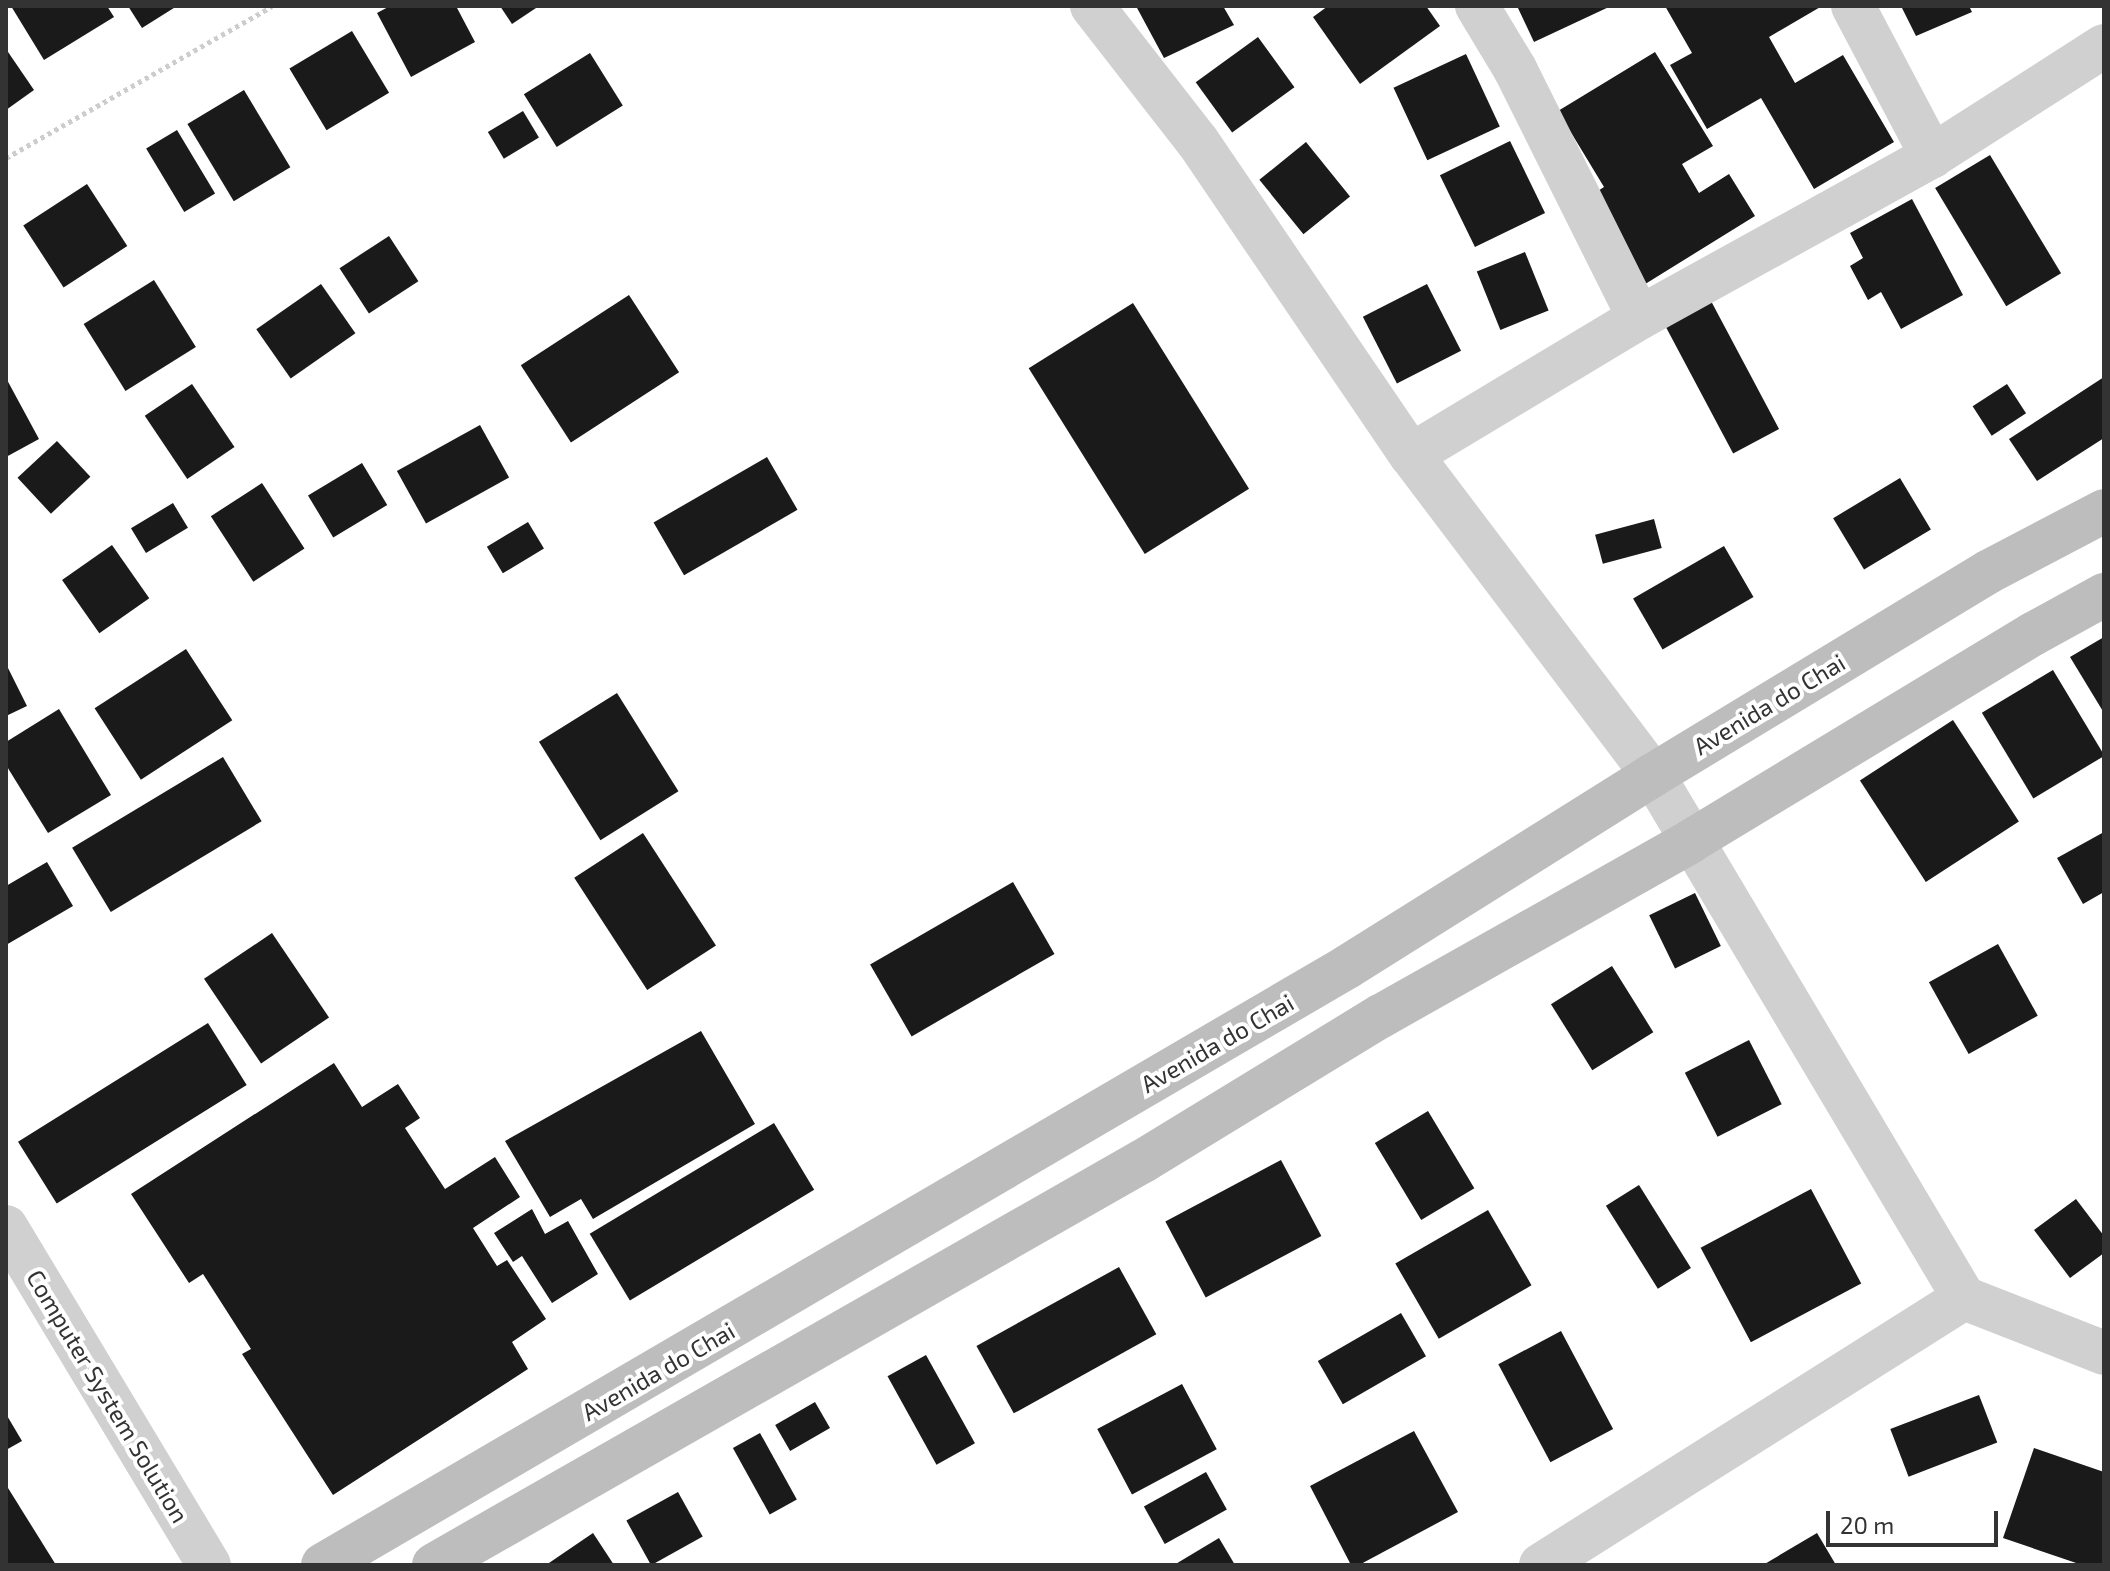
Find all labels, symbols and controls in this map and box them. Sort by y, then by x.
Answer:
street label: Avenida do Chai [1688,647,1850,761]
street label: Avenida do Chai [1136,988,1298,1098]
street label: Computer System Solution [21,1264,195,1528]
street label: Avenida do Chai [577,1316,739,1426]
scale bar [1830,1495,2002,1545]
text: 20 m [1840,1510,1894,1539]

